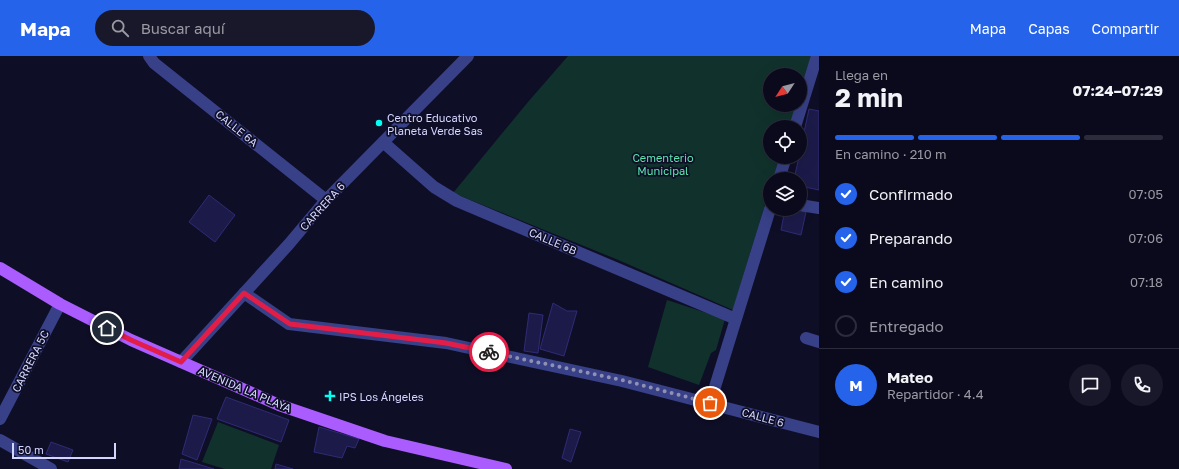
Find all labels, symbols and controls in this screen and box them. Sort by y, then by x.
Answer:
search box [95,10,375,46]
text: Mapa [20,17,71,40]
icon: search [109,17,131,39]
text: Buscar aquí [141,19,225,37]
text: Mapa [970,20,1006,37]
text: Capas [1028,20,1070,37]
text: Compartir [1092,20,1159,37]
text: Llega en [835,67,888,83]
north arrow [763,68,807,112]
map controls [763,68,807,216]
text: 07:24–07:29 [1072,81,1163,99]
text: 2 min [835,82,903,113]
street label: CALLE 6A [213,107,261,149]
place label: Centro Educativo Planeta Verde Sas [387,111,483,137]
marker: Centro Educativo Planeta Verde Sas [374,118,384,128]
button: locate [763,120,807,164]
text: En camino · 210 m [835,146,946,162]
park label: Cementerio Municipal [632,151,694,177]
button: layers [763,172,807,216]
street label: CARRERA 6 [297,179,347,233]
icon: check [835,183,857,205]
text: Confirmado [869,185,953,203]
text: 07:05 [1129,186,1163,202]
street label: CALLE 6B [527,225,579,257]
icon: check [835,227,857,249]
text: Preparando [869,229,953,247]
text: 07:06 [1128,230,1163,246]
icon: check [835,271,857,293]
text: En camino [869,273,943,291]
text: 07:18 [1130,274,1163,290]
pin [90,311,124,345]
icon: home [96,317,118,339]
text: Entregado [869,317,944,335]
street label: CARRERA 5C [9,328,51,394]
courier [469,332,509,372]
icon: bike [478,341,500,363]
street label: AVENIDA LA PLAYA [196,363,294,415]
button: chat [1069,364,1111,406]
button: phone [1121,364,1163,406]
text: Mateo [887,368,933,386]
text: M [849,376,863,394]
pin [693,386,727,420]
text: Repartidor · 4.4 [887,386,984,402]
marker: IPS Los Ángeles [324,390,336,402]
place label: IPS Los Ángeles [339,390,424,403]
icon: bag [699,392,721,414]
street label: CALLE 6 [740,405,786,429]
scale bar [12,441,116,460]
text: 50 m [18,443,44,456]

